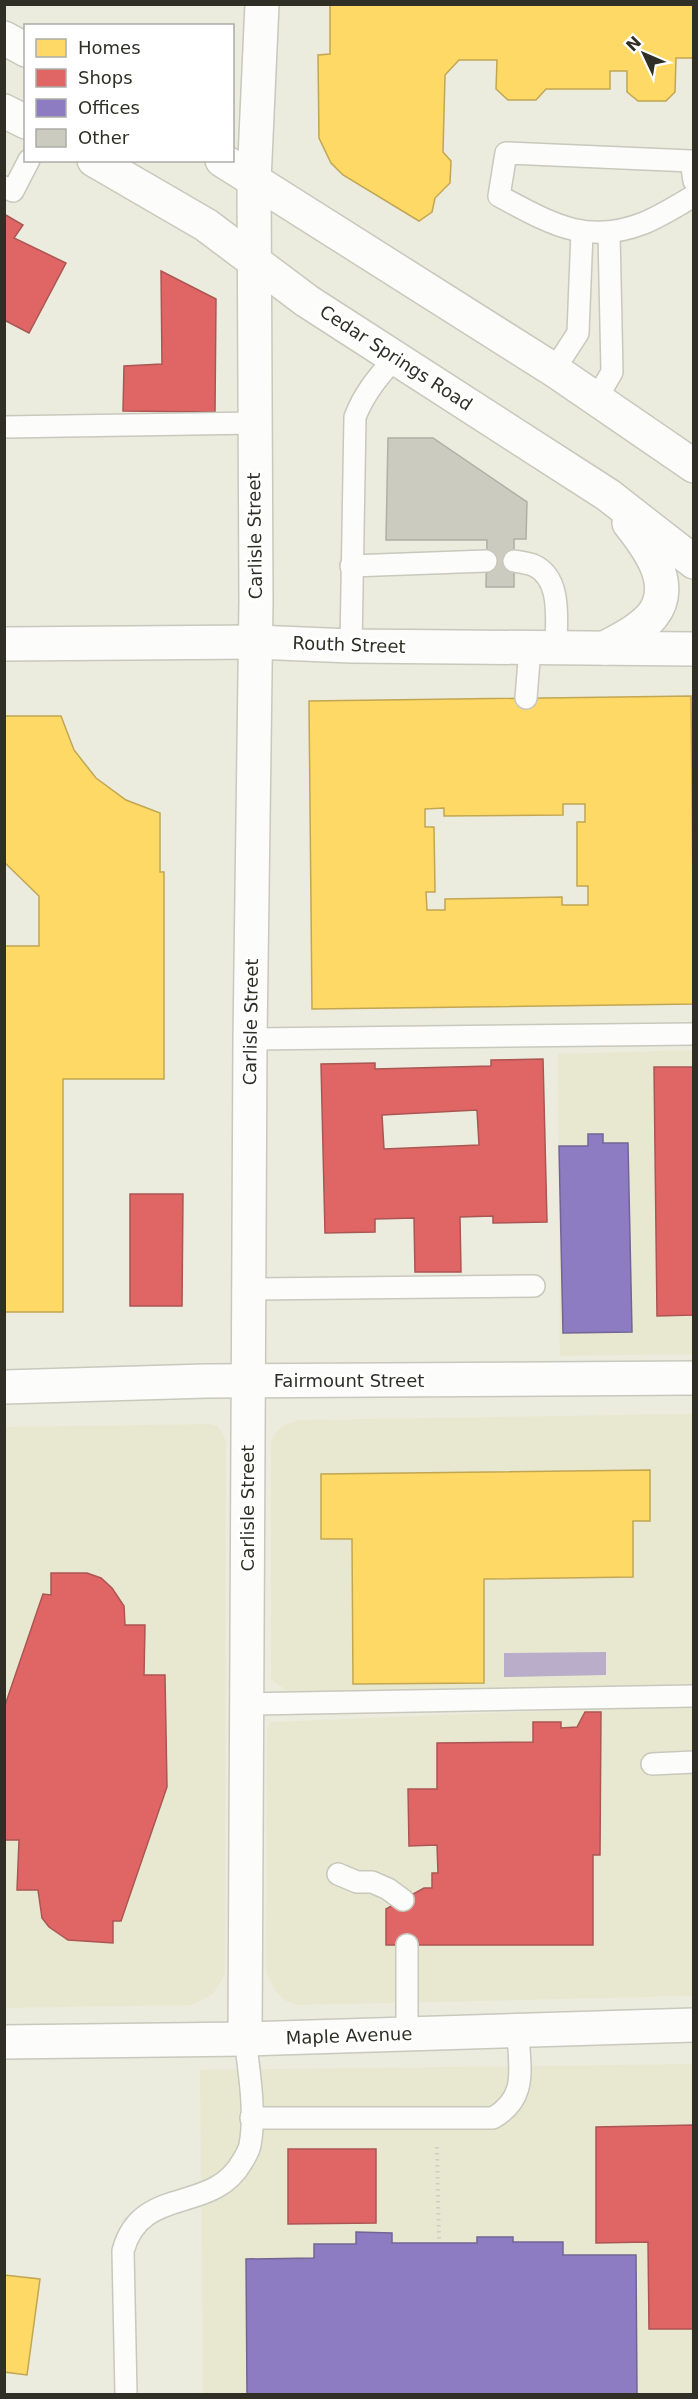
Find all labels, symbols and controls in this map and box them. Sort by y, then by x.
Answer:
legend [24,24,234,162]
north arrow [614,24,674,84]
text: N [622,33,645,55]
text: Homes [78,37,141,58]
text: Shops [78,67,133,88]
text: Offices [78,97,140,118]
text: Other [78,127,130,148]
street label: Cedar Springs Road [316,300,476,415]
street label: Carlisle Street [243,472,266,600]
street label: Routh Street [292,632,406,657]
street label: Carlisle Street [239,958,262,1086]
street label: Fairmount Street [274,1370,424,1391]
street label: Carlisle Street [237,1445,258,1571]
street label: Maple Avenue [285,2023,413,2048]

